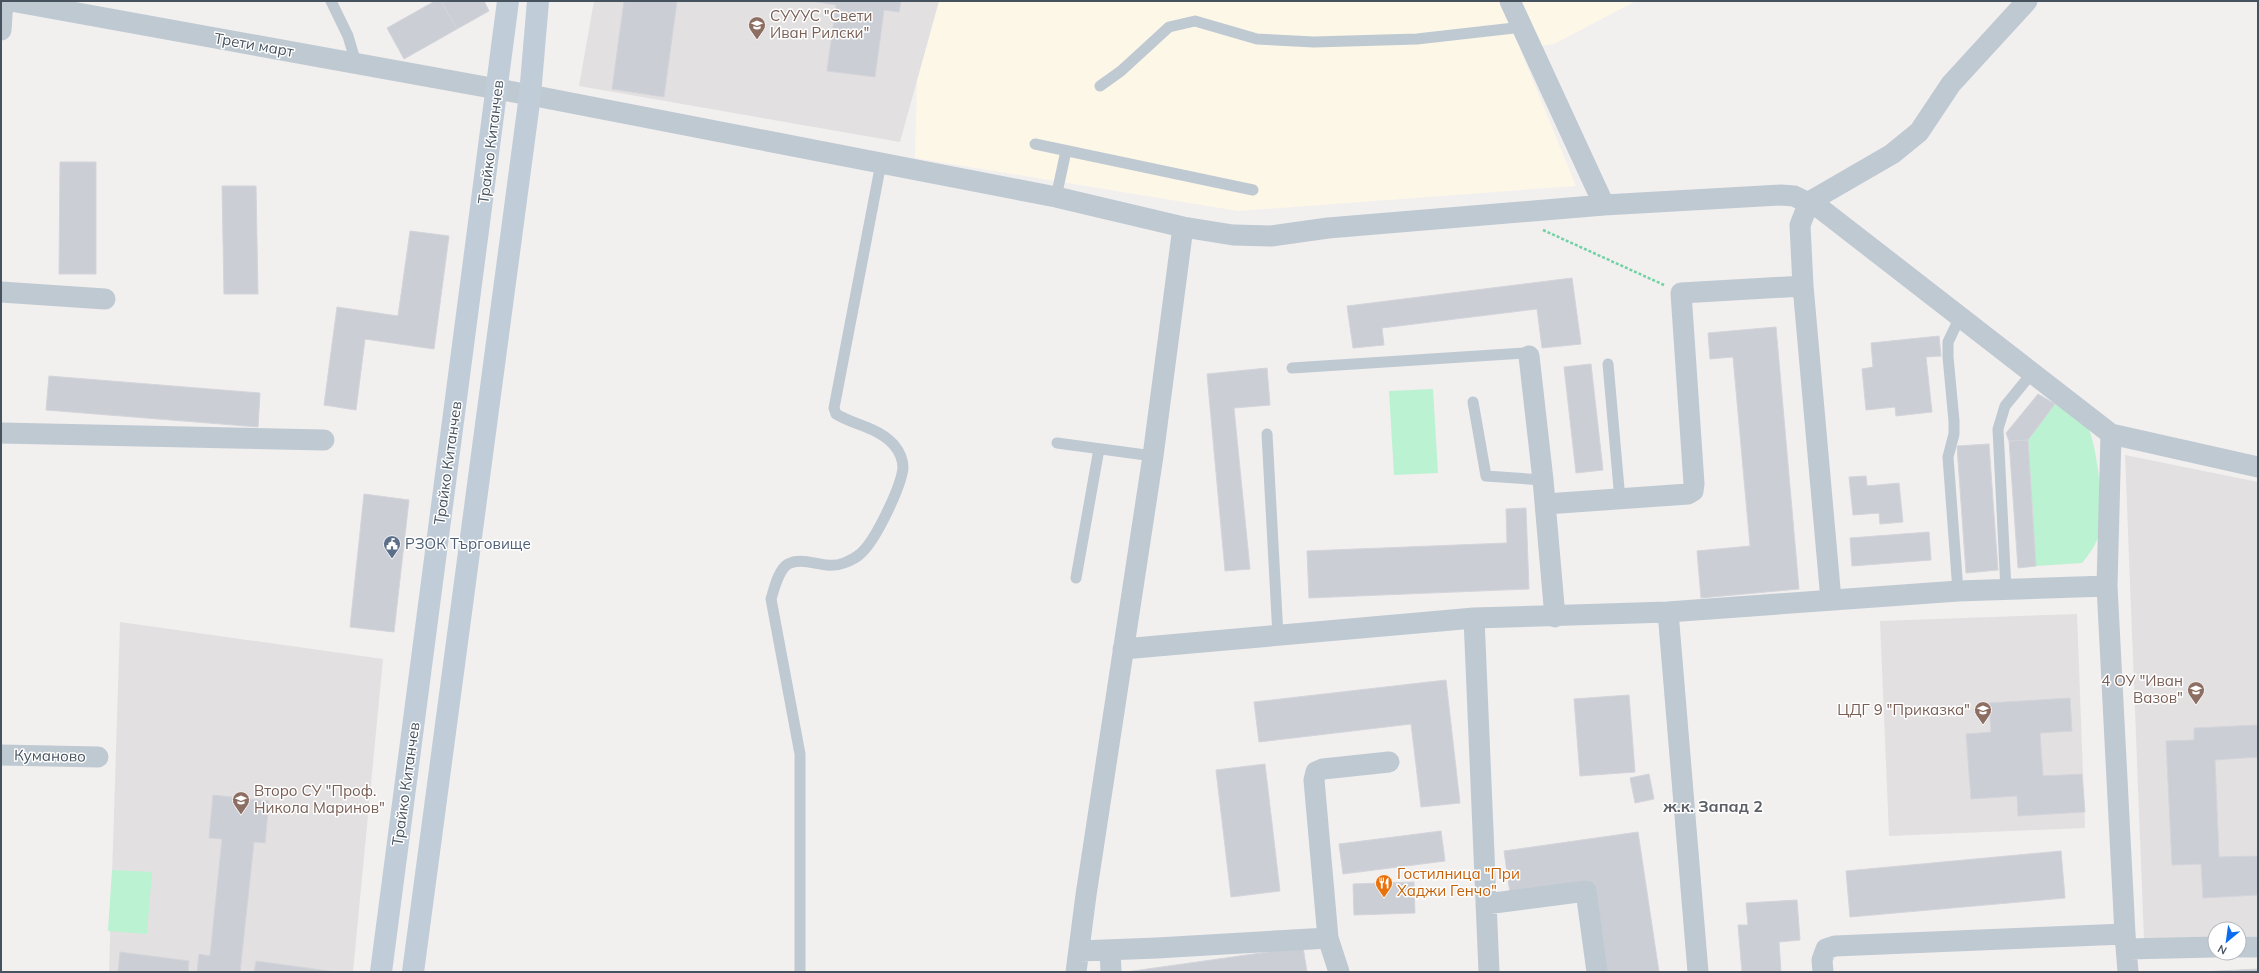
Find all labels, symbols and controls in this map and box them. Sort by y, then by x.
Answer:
place label: СУУУС "Свети Иван Рилски" [770,6,872,42]
school or university icon: СУУУС "Свети Иван Рилски" [747,15,767,40]
street label: Трети март [213,28,295,61]
street label: Трайко Китанчев [473,79,508,205]
street label: Трайко Китанчев [429,400,466,526]
public building icon: РЗОК Търговище [382,534,402,559]
place label: РЗОК Търговище [405,534,531,553]
place label: 4 ОУ "Иван Вазов" [2101,671,2183,707]
school or university icon: 4 ОУ "Иван Вазов" [2186,680,2206,705]
place label: ЦДГ 9 "Приказка" [1837,700,1970,719]
school or university icon: ЦДГ 9 "Приказка" [1973,700,1993,725]
street label: Трайко Китанчев [387,721,424,847]
street label: Куманово [14,745,86,766]
place label: Второ СУ "Проф. Никола Маринов" [254,781,385,817]
school or university icon: Второ СУ "Проф. Никола Маринов" [231,790,251,815]
district label: ж.к. Запад 2 [1662,796,1763,816]
place label: Гостилница "При Хаджи Генчо" [1397,864,1520,900]
restaurant icon: Гостилница "При Хаджи Генчо" [1374,873,1394,898]
north arrow [2207,921,2247,961]
text: N [2215,942,2229,958]

